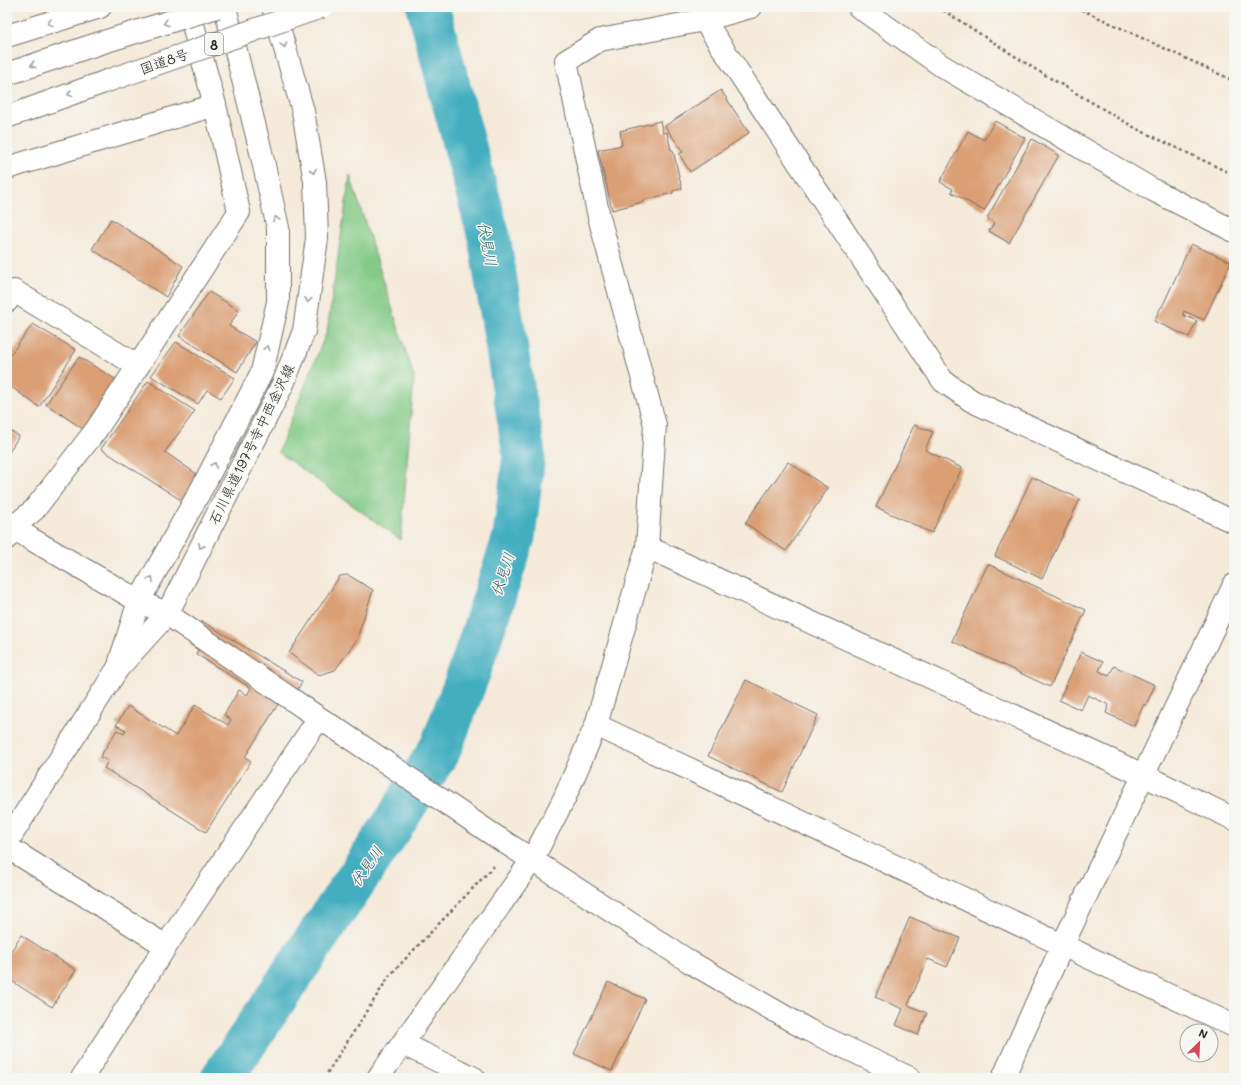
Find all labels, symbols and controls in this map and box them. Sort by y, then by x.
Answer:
one-way arrow [46,18,53,27]
one-way arrow [163,18,170,27]
road number: 8 [205,33,223,55]
one-way arrow [279,41,288,48]
street label: 国道8号 [137,44,191,78]
one-way arrow [30,60,37,69]
one-way arrow [67,89,74,98]
one-way arrow [308,168,317,174]
one-way arrow [273,216,281,222]
water label: 伏見川 [474,220,502,268]
one-way arrow [305,297,313,303]
one-way arrow [263,344,271,351]
street label: 石川県道197号寺中西金沢線 [204,361,298,527]
one-way arrow [209,462,217,470]
one-way arrow [198,542,206,550]
water label: 伏見川 [486,550,518,598]
one-way arrow [146,576,154,583]
water label: 伏見川 [345,842,387,890]
north arrow [1179,1023,1219,1063]
text: N [1196,1025,1210,1042]

